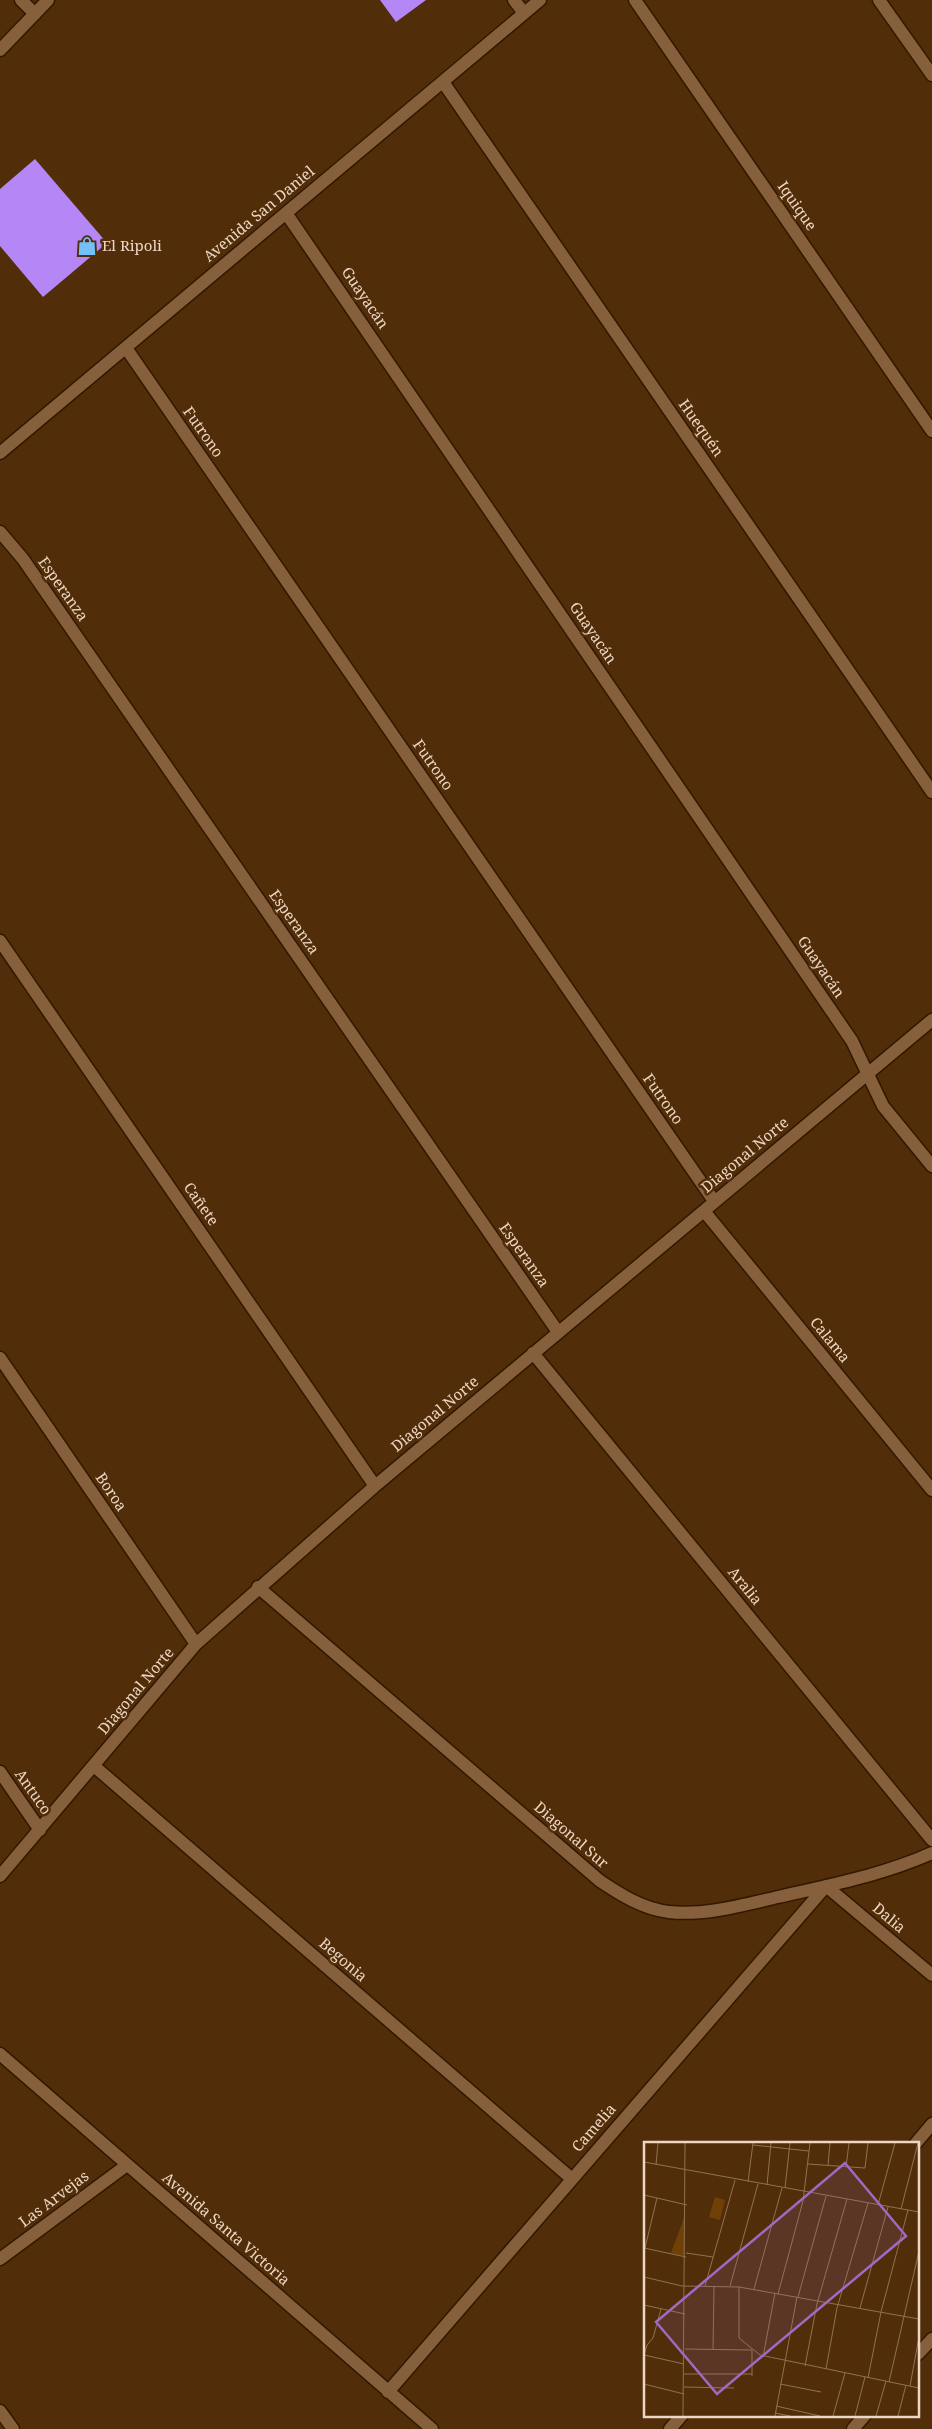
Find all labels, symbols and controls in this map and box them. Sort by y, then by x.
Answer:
street label: Avenida San Daniel [199,161,318,266]
street label: Iquique [774,177,822,234]
shop icon: El Ripoli [76,235,98,257]
place label: El Ripoli [102,235,162,255]
street label: Guayacán [338,262,394,333]
street label: Huequén [675,395,729,460]
street label: Futrono [179,402,229,461]
street label: Esperanza [34,552,93,625]
street label: Guayacán [566,597,622,668]
street label: Futrono [409,735,459,794]
street label: Esperanza [265,885,324,958]
street label: Guayacán [794,931,850,1002]
street label: Futrono [639,1069,689,1128]
street label: Diagonal Norte [697,1112,792,1197]
street label: Cañete [180,1178,224,1229]
street label: Esperanza [495,1218,554,1291]
street label: Calama [806,1312,855,1366]
street label: Diagonal Norte [387,1371,482,1456]
street label: Boroa [92,1468,132,1515]
street label: Aralia [724,1562,767,1609]
street label: Diagonal Norte [93,1643,178,1738]
street label: Antuco [11,1765,57,1818]
street label: Diagonal Sur [530,1796,613,1872]
street label: Dalia [869,1898,910,1937]
street label: Begonia [315,1933,372,1986]
street label: Camelia [567,2099,620,2156]
inset map [644,2142,920,2416]
street label: Las Arvejas [14,2165,93,2231]
street label: Avenida Santa Victoria [159,2167,295,2289]

